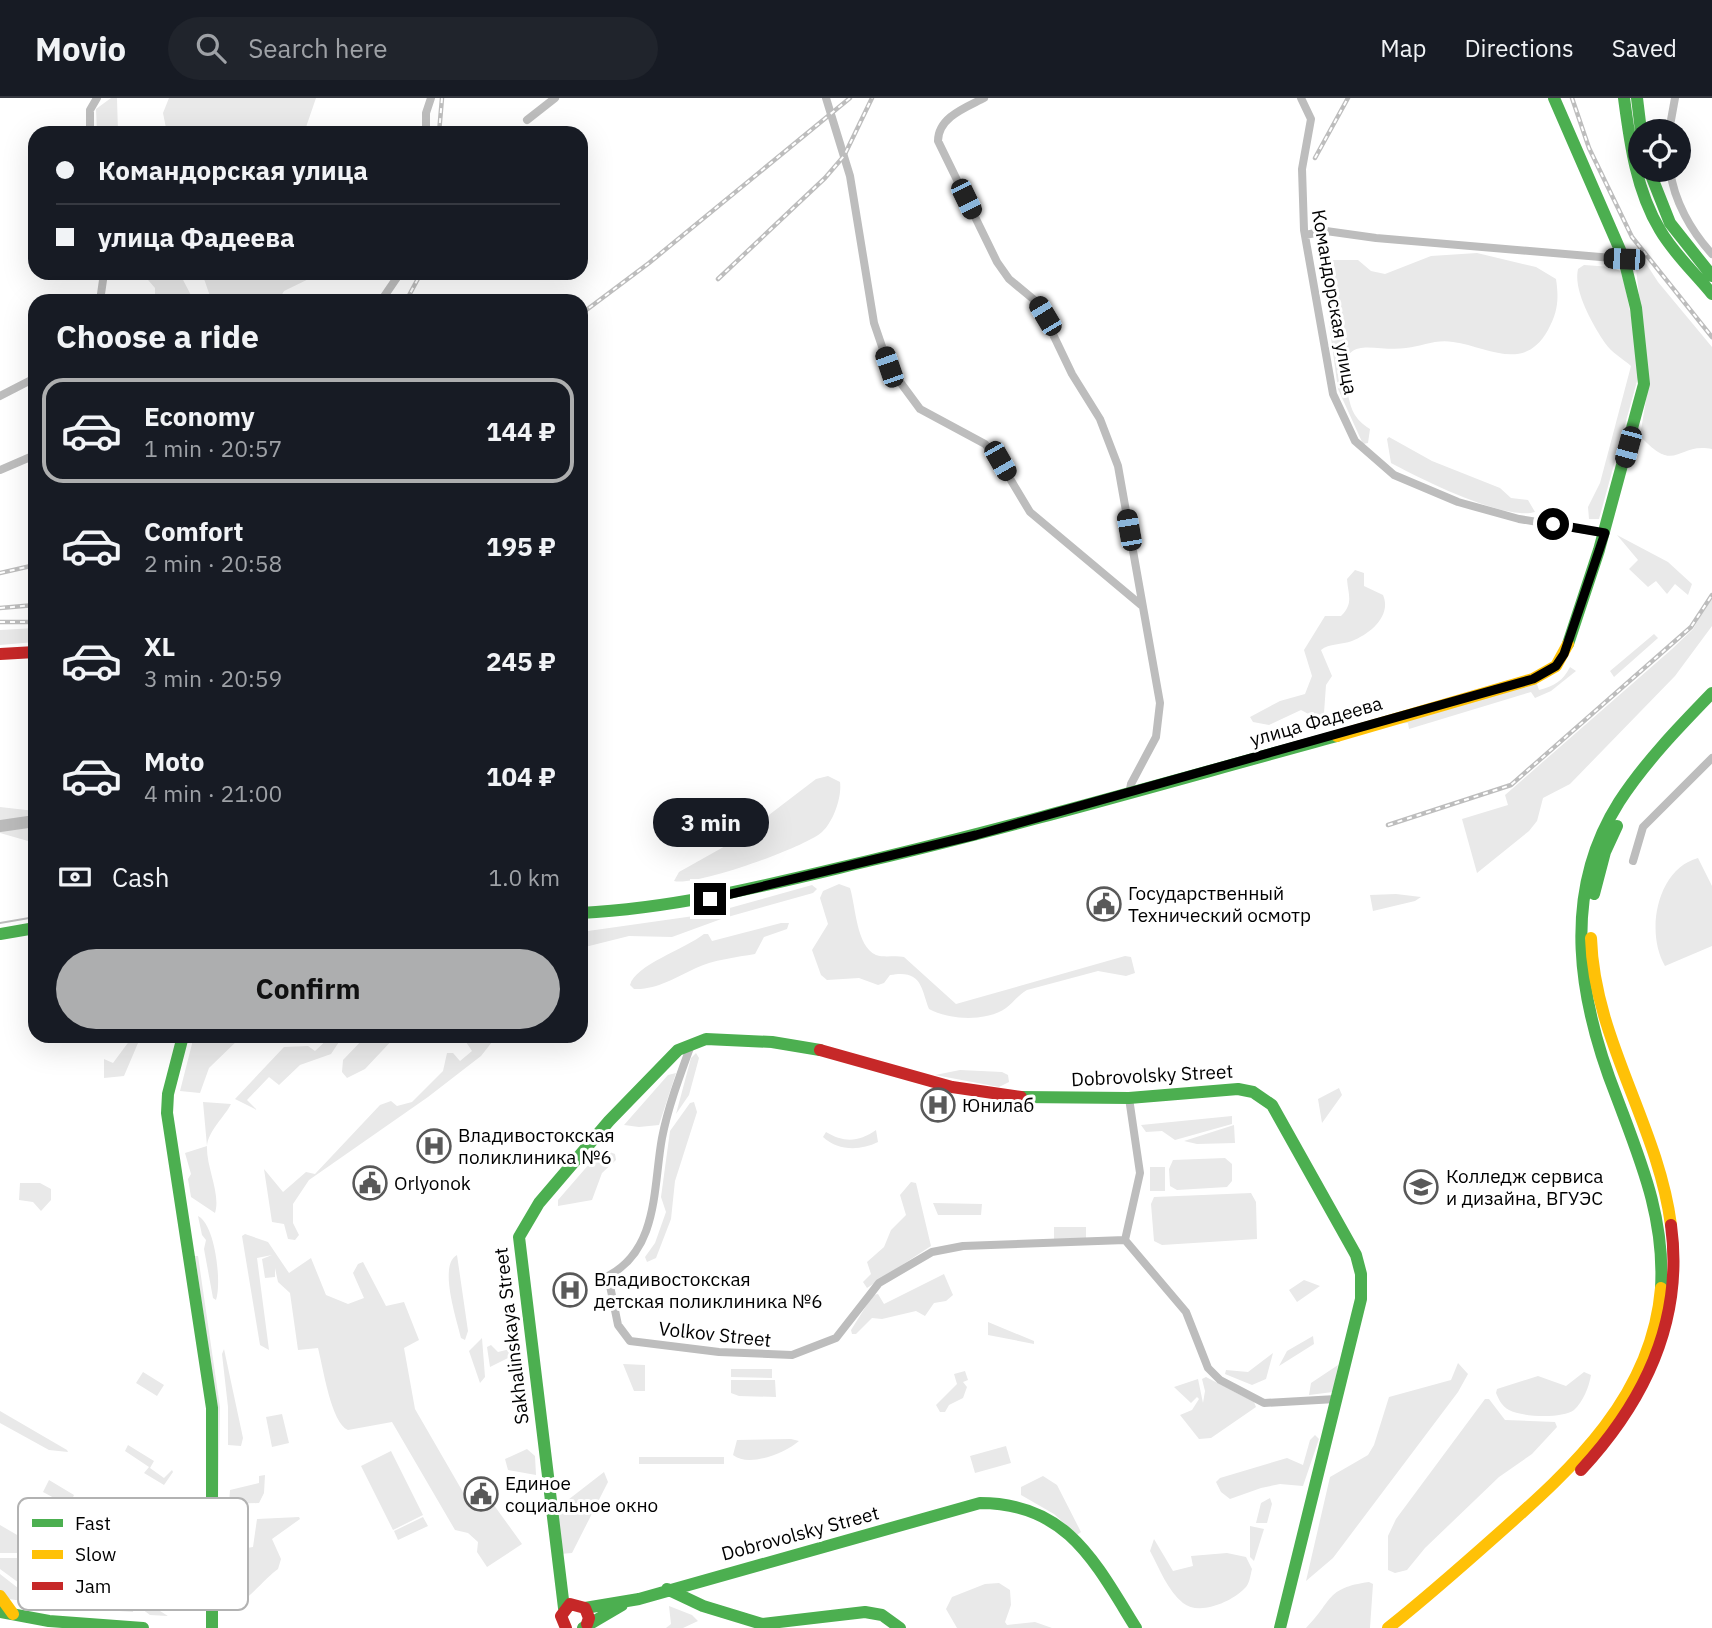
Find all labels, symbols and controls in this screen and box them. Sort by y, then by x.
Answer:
search box [168,17,658,80]
text: Movio [35,27,126,70]
icon: search [192,29,230,67]
text: Search here [248,31,388,65]
text: Map [1380,32,1426,64]
text: Directions [1464,32,1574,64]
text: Saved [1612,32,1677,64]
map controls [1628,119,1691,182]
button: locate [1628,119,1691,182]
text: Командорская улица [98,153,368,187]
car [948,176,985,222]
street label: Командорская улица [1307,208,1363,396]
text: улица Фадеева [98,220,295,254]
car [1603,248,1646,270]
car [1026,293,1065,339]
text: Choose a ride [56,315,259,357]
car [873,344,906,390]
icon: car [60,399,123,462]
text: Economy [144,399,255,433]
text: 144 ₽ [486,414,556,448]
car [1613,424,1644,470]
text: 1 min · 20:57 [144,433,282,463]
car [981,438,1020,484]
car [1116,507,1143,553]
route start [1537,508,1569,540]
icon: car [60,514,123,577]
text: Comfort [144,514,243,548]
text: 195 ₽ [486,529,556,563]
text: 2 min · 20:58 [144,548,282,578]
icon: car [60,629,123,692]
text: XL [144,629,175,663]
text: 245 ₽ [486,644,556,678]
text: 3 min · 20:59 [144,663,282,693]
street label: улица Фадеева [1247,691,1385,751]
icon: car [60,744,123,807]
text: Moto [144,744,204,778]
text: 104 ₽ [486,759,556,793]
text: 4 min · 21:00 [144,778,282,808]
callout: 3 min [652,798,768,846]
text: 3 min [681,807,741,837]
icon: cash [56,858,94,896]
text: Cash [112,860,169,894]
text: 1.0 km [489,862,560,892]
place label: Государственный Технический осмотр [1128,881,1311,927]
route end [694,883,726,915]
public building icon: Государственный Технический осмотр [1085,885,1123,923]
button: Confirm [56,949,560,1029]
street label: Dobrovolsky Street [1070,1059,1234,1091]
hospital icon: Юнилаб [919,1086,957,1124]
place label: Юнилаб [962,1093,1034,1117]
place label: Владивостокская поликлиника №6 [458,1123,615,1169]
hospital icon: Владивостокская поликлиника №6 [415,1127,453,1165]
public building icon: Orlyonok [351,1164,389,1202]
place label: Колледж сервиса и дизайна, ВГУЭС [1446,1164,1603,1210]
school or university icon: Колледж сервиса и дизайна, ВГУЭС [1402,1168,1440,1206]
place label: Orlyonok [394,1171,471,1195]
street label: Sakhalinskaya Street [488,1246,534,1426]
place label: Владивостокская детская поликлиника №6 [594,1267,823,1313]
hospital icon: Владивостокская детская поликлиника №6 [551,1271,589,1309]
street label: Volkov Street [658,1316,772,1352]
place label: Единое социальное окно [505,1471,658,1517]
public building icon: Единое социальное окно [462,1475,500,1513]
legend [18,1498,248,1610]
street label: Dobrovolsky Street [719,1500,881,1566]
text: Fast [75,1511,111,1535]
text: Slow [75,1542,116,1566]
text: Jam [75,1574,111,1598]

